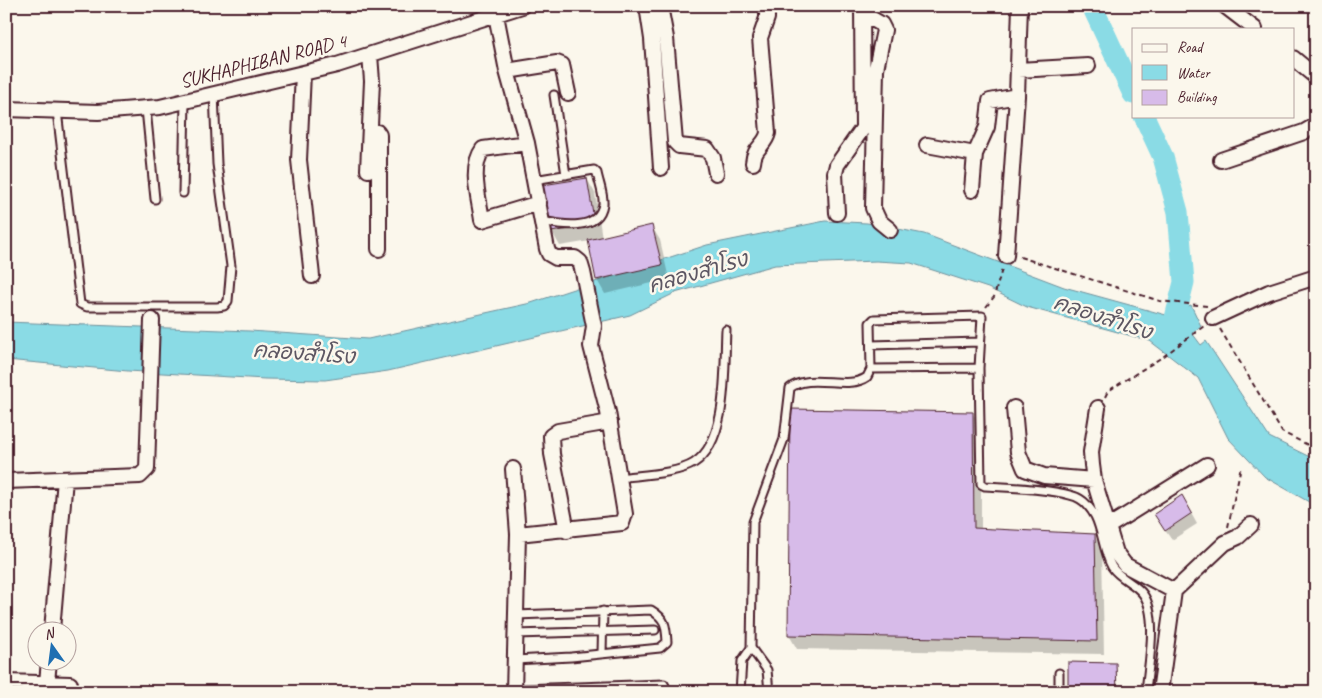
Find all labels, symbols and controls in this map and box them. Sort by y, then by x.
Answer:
street label: SUKHAPHIBAN ROAD 4 [177,28,351,94]
legend [1132,28,1294,118]
text: Road [1177,38,1204,57]
text: Water [1177,64,1211,83]
text: Building [1177,88,1217,107]
water label: คลองสำโรง [645,244,752,299]
water label: คลองสำโรง [1051,288,1158,346]
water label: คลองสำโรง [252,335,358,370]
north arrow [28,620,78,670]
text: N [43,624,57,643]

